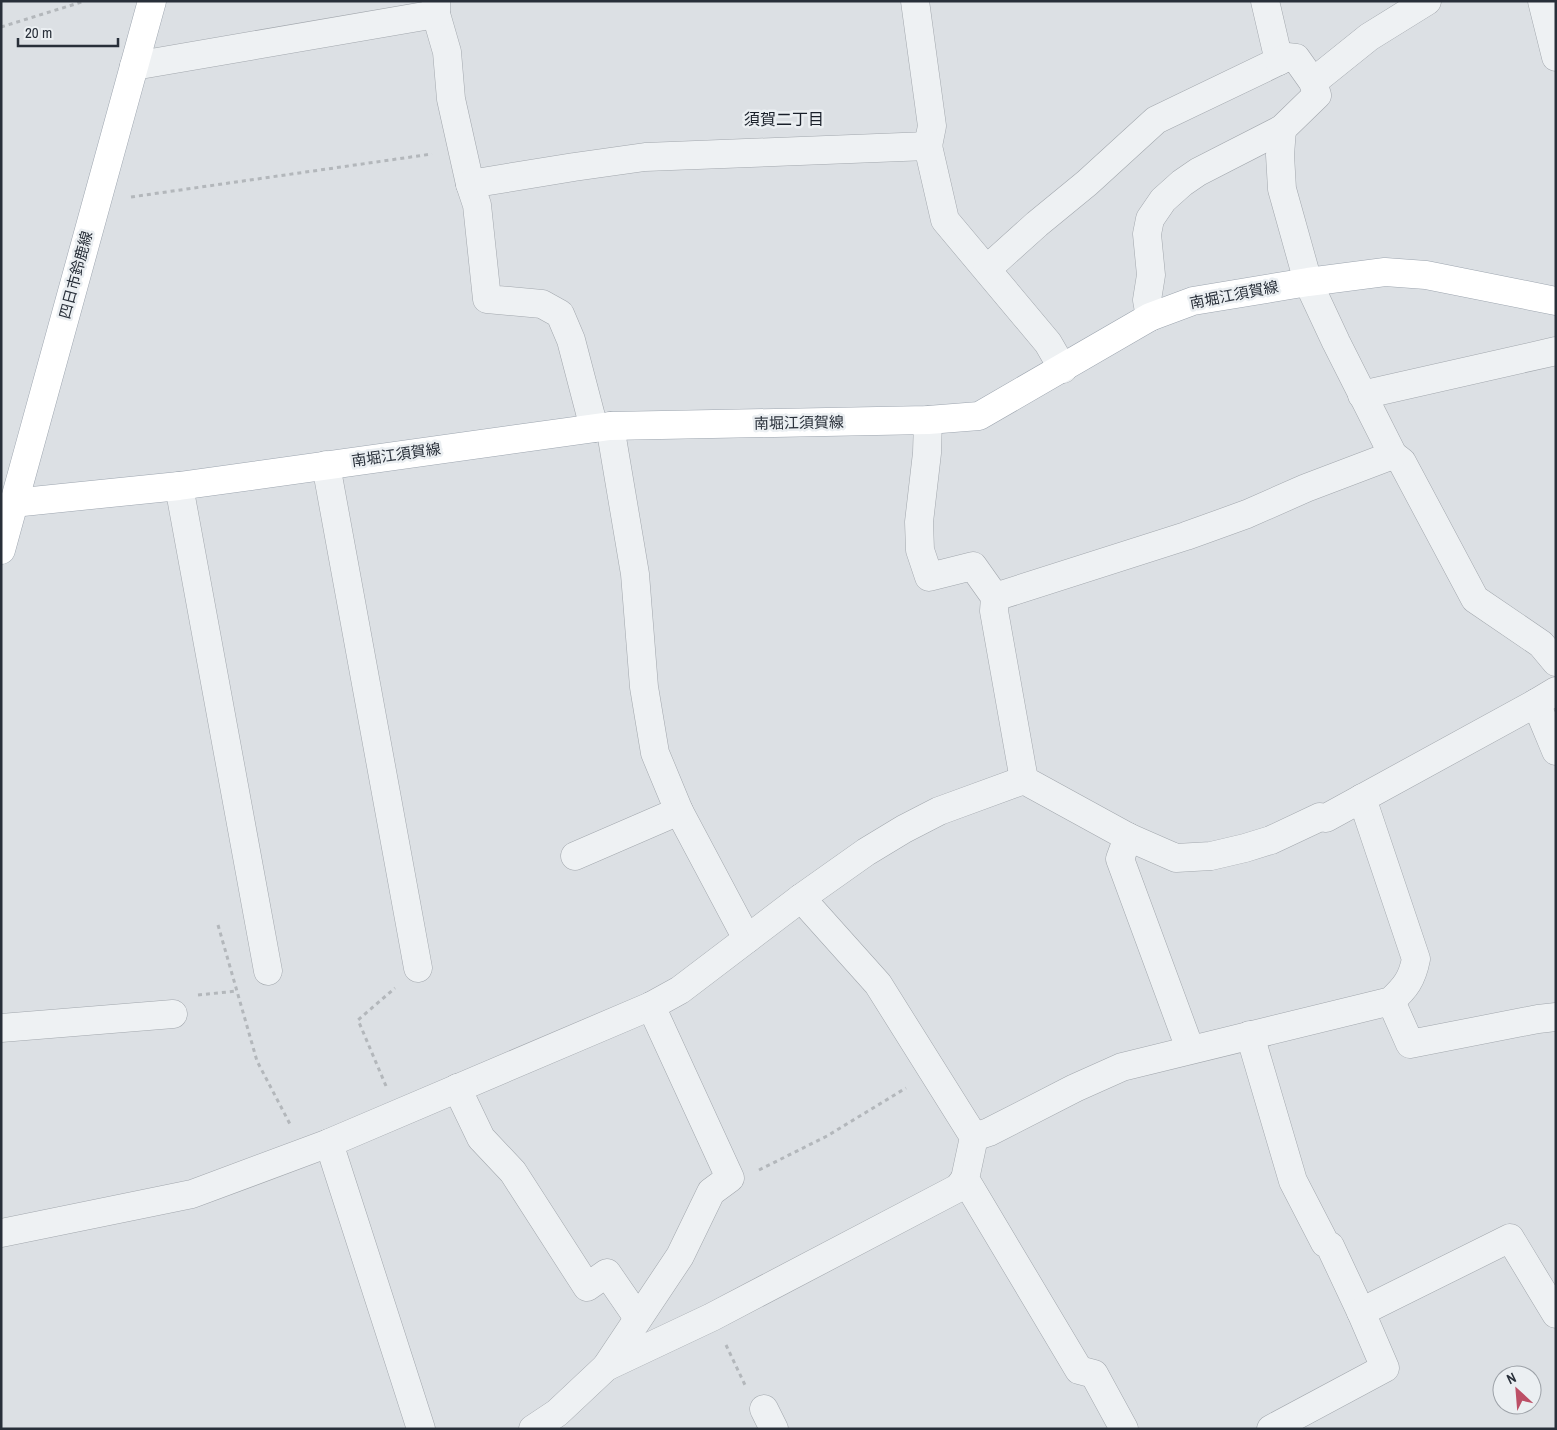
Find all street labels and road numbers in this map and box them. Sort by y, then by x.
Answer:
street label: 四日市鈴鹿線 [54,229,97,321]
street label: 南堀江須賀線 [1188,276,1280,313]
street label: 南堀江須賀線 [754,411,844,434]
street label: 南堀江須賀線 [350,438,442,471]

